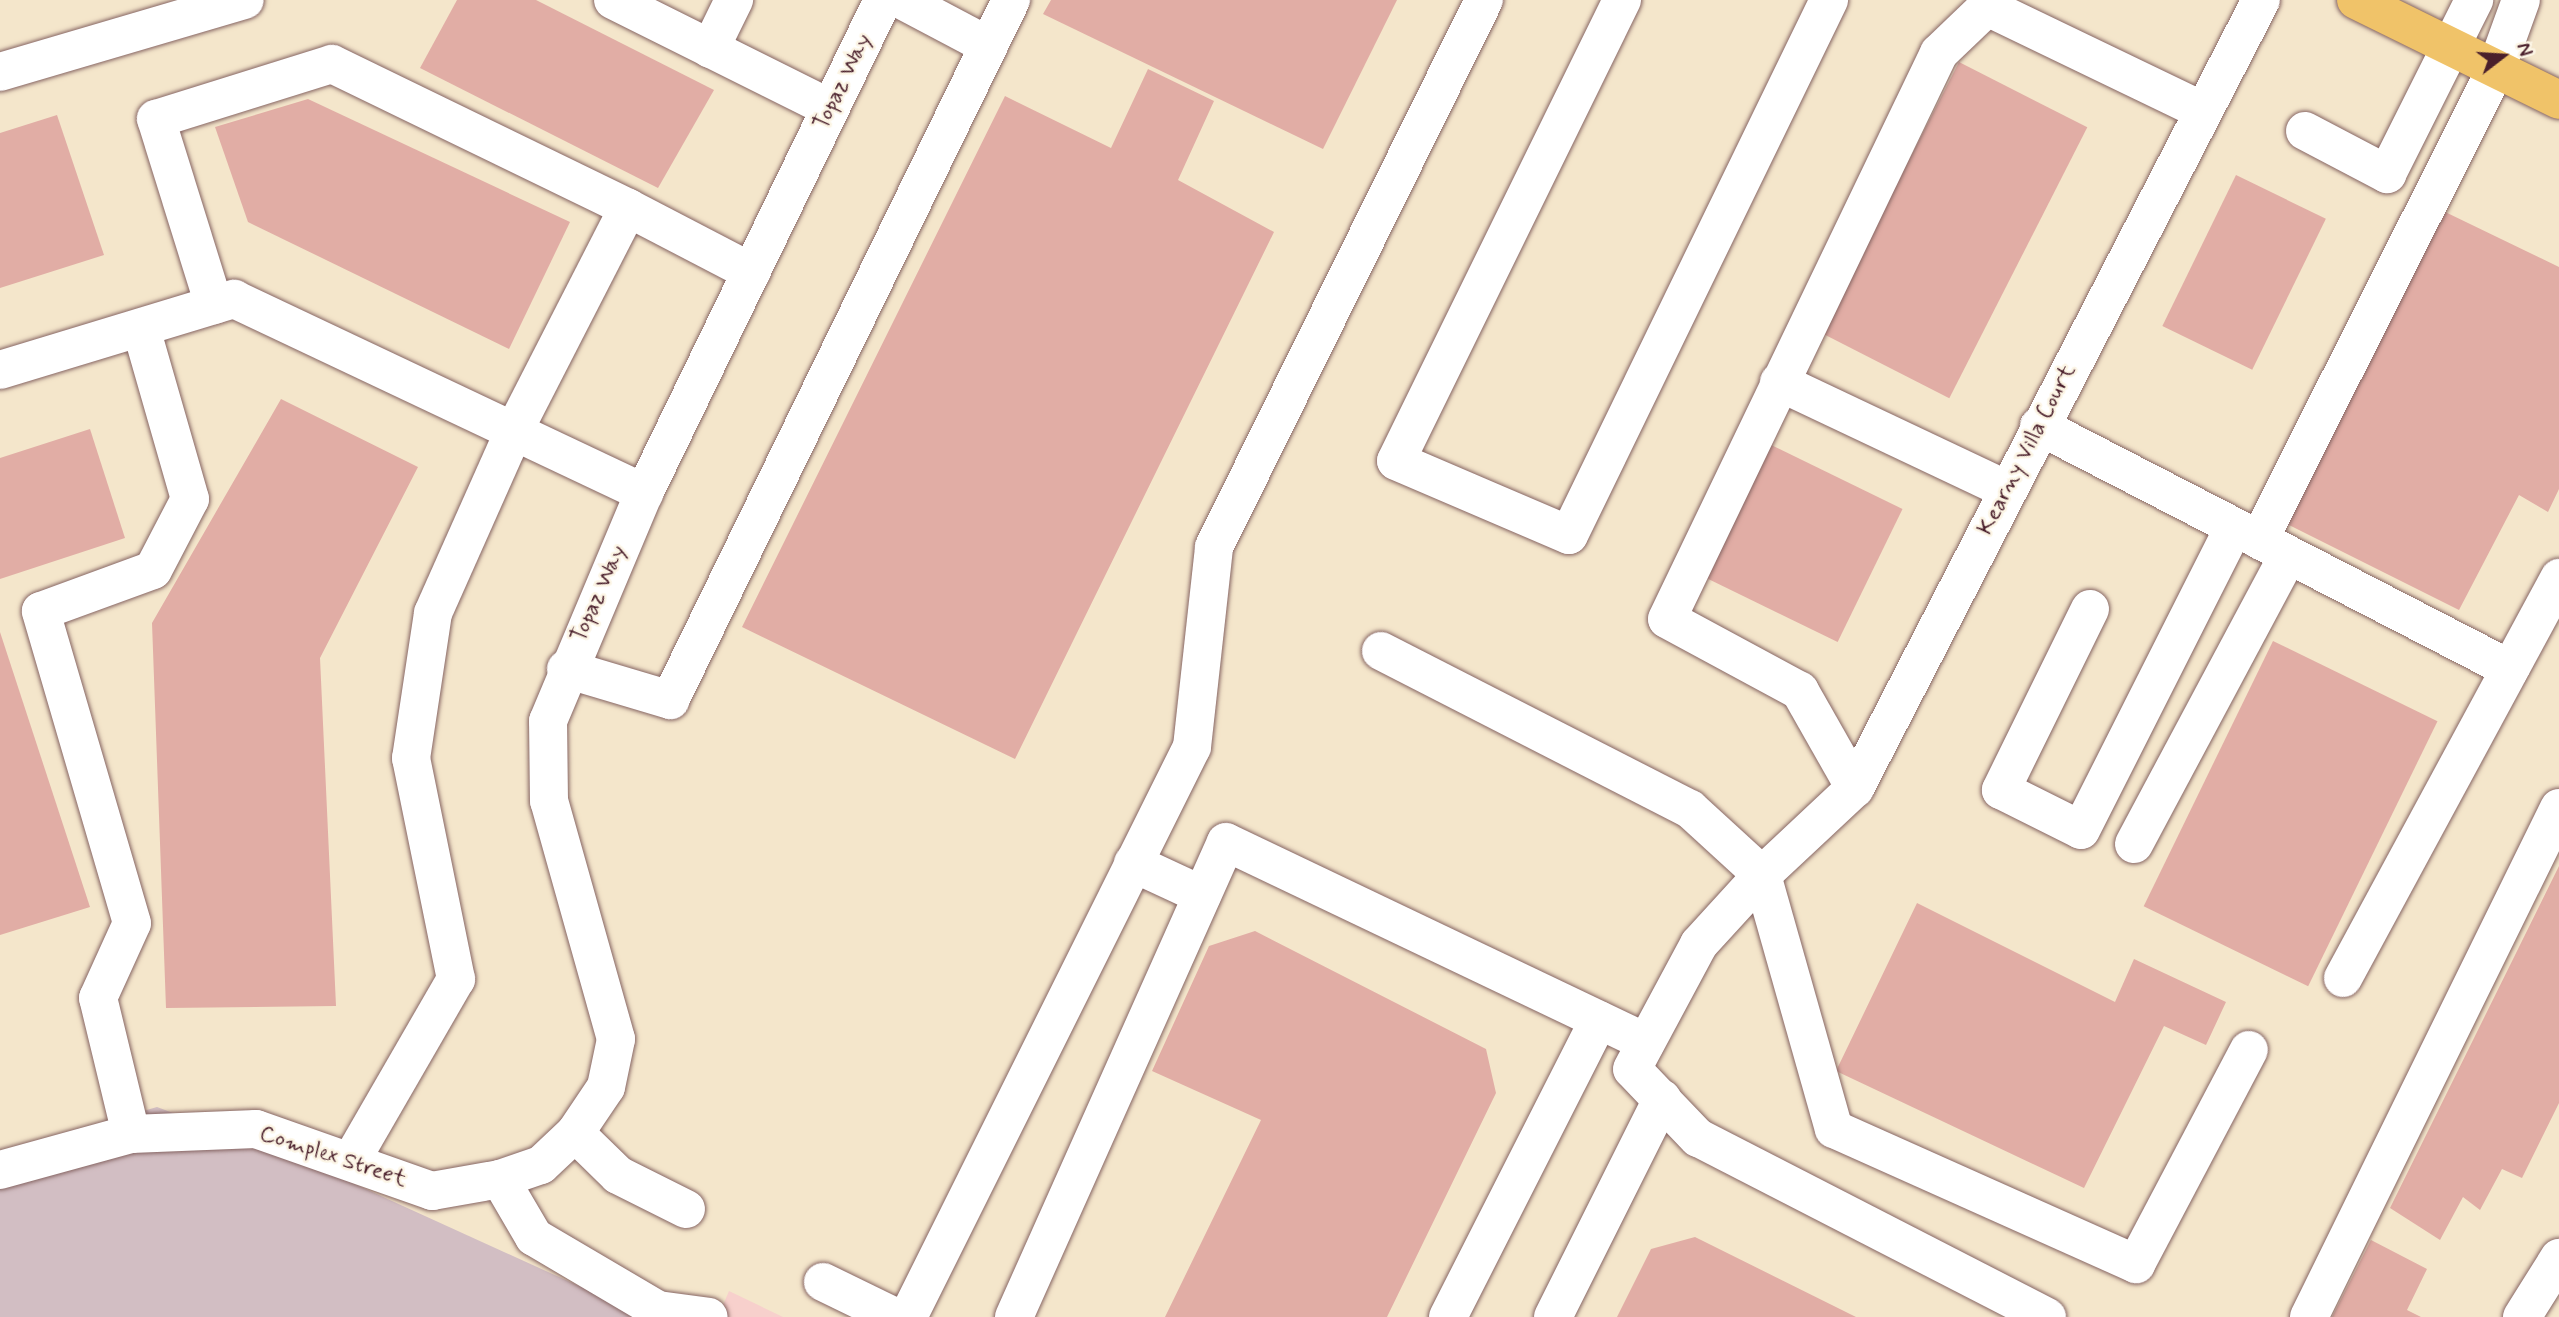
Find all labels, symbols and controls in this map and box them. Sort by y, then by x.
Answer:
north arrow [2468,21,2538,91]
street label: Topaz Way [808,29,878,135]
text: N [2510,40,2537,59]
street label: Kearny Villa Court [1973,361,2081,539]
street label: Topaz Way [565,541,633,647]
street label: Complex Street [256,1120,410,1194]

